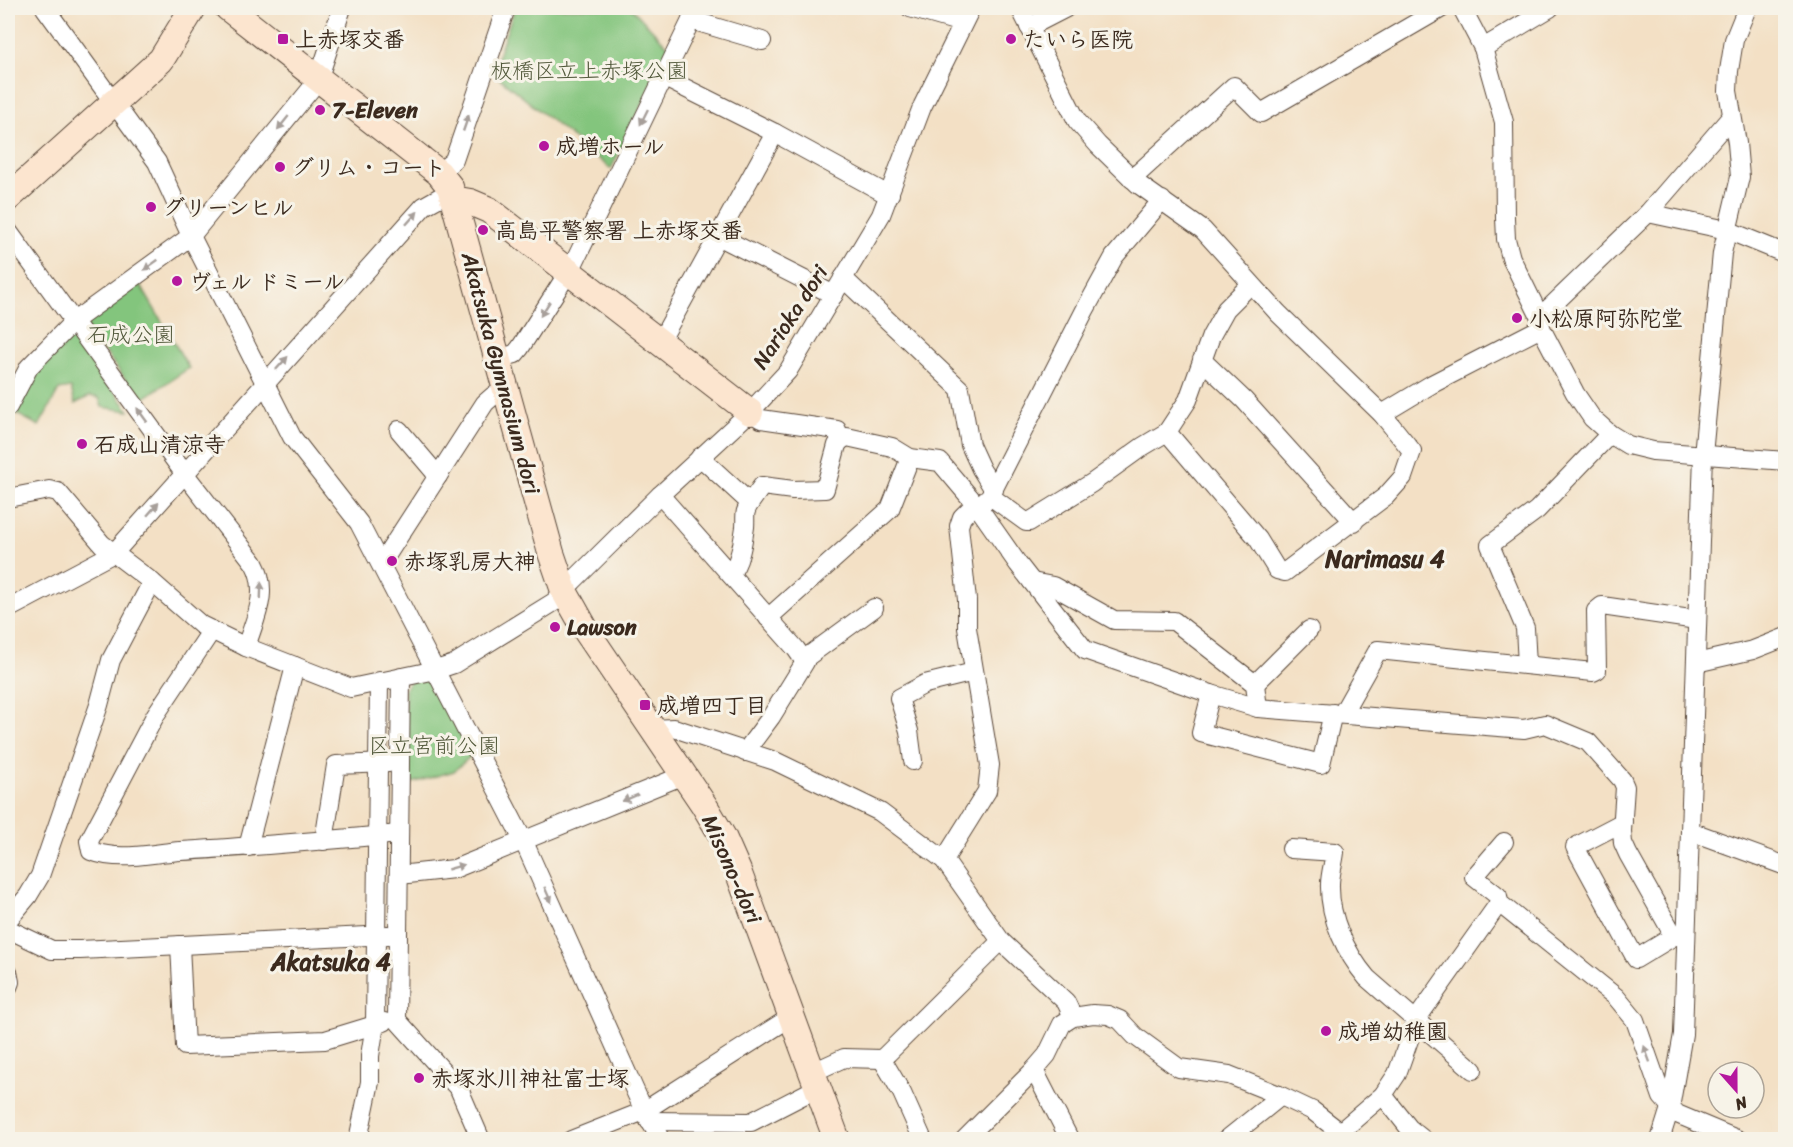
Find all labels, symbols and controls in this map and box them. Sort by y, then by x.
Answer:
place label: 上赤塚交番 [295,20,405,59]
place label: たいら医院 [1023,20,1133,59]
marker: 上赤塚交番 [276,32,290,46]
marker: たいら医院 [1004,32,1018,46]
park label: 板橋区立上赤塚公園 [490,51,688,90]
place label: 7-Eleven [332,91,418,130]
marker: 7-Eleven [313,103,327,117]
one-way arrow [640,108,649,125]
one-way arrow [462,114,472,132]
one-way arrow [276,115,289,131]
place label: 成増ホール [556,127,665,166]
marker: 成増ホール [537,139,551,153]
place label: グリム・コート [292,148,446,187]
marker: グリム・コート [273,160,287,174]
place label: グリーンヒル [163,188,294,227]
marker: グリーンヒル [144,200,158,214]
one-way arrow [405,211,418,226]
place label: 高島平警察署 上赤塚交番 [495,211,743,250]
marker: 高島平警察署 上赤塚交番 [476,223,490,237]
street label: Akatsuka Gymnasium dori [450,247,552,499]
street label: Narioka dori [741,256,839,377]
one-way arrow [143,259,159,271]
place label: ヴェル ドミール [189,262,345,301]
marker: ヴェル ドミール [170,274,184,288]
place label: 小松原阿弥陀堂 [1529,299,1683,338]
one-way arrow [540,300,551,317]
marker: 小松原阿弥陀堂 [1510,311,1524,325]
park label: 石成公園 [87,315,175,354]
one-way arrow [275,356,288,371]
one-way arrow [136,407,148,423]
place label: 石成山清涼寺 [94,425,226,464]
marker: 石成山清涼寺 [75,437,89,451]
one-way arrow [146,501,159,517]
district label: Narimasu 4 [1324,538,1445,580]
place label: 赤塚乳房大神 [404,542,536,581]
marker: 赤塚乳房大神 [385,554,399,568]
one-way arrow [256,582,265,601]
place label: Lawson [567,608,637,647]
marker: Lawson [548,620,562,634]
place label: 成増四丁目 [657,686,767,725]
marker: 成増四丁目 [638,698,652,712]
park label: 区立宮前公園 [368,726,500,765]
one-way arrow [621,794,639,803]
street label: Misono-dori [691,808,774,931]
one-way arrow [447,862,465,872]
one-way arrow [543,887,553,905]
district label: Akatsuka 4 [270,941,391,983]
place label: 成増幼稚園 [1338,1012,1448,1051]
marker: 成増幼稚園 [1319,1024,1333,1038]
one-way arrow [1641,1045,1651,1063]
place label: 赤塚氷川神社富士塚 [431,1059,629,1098]
north arrow [1706,1060,1766,1120]
marker: 赤塚氷川神社富士塚 [412,1071,426,1085]
text: N [1730,1088,1753,1119]

